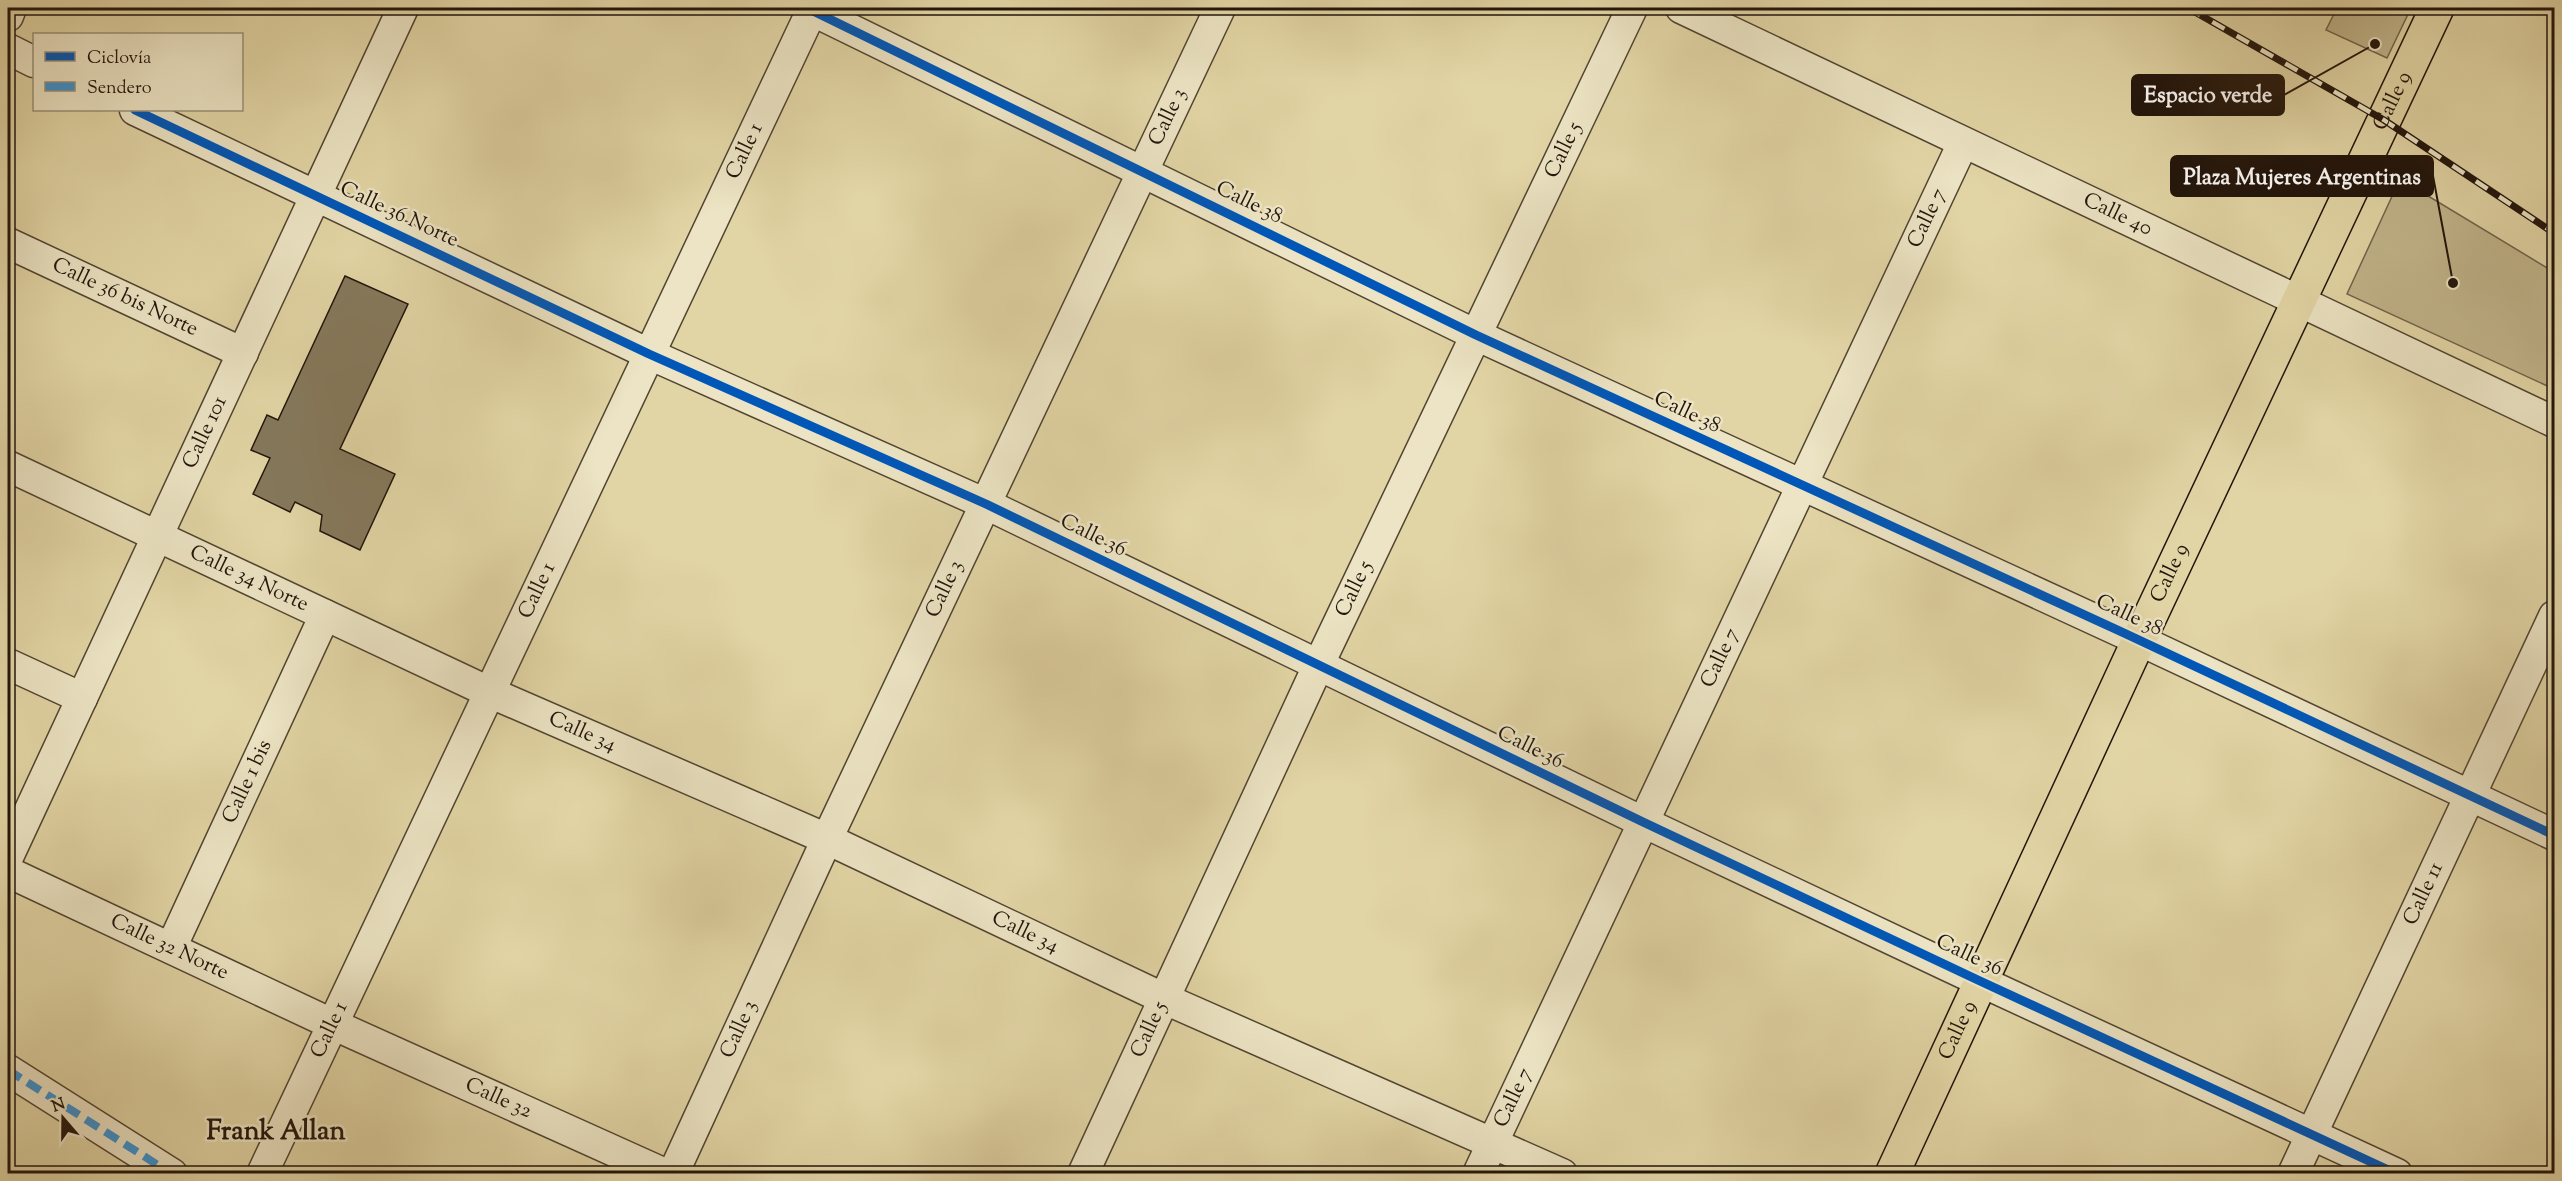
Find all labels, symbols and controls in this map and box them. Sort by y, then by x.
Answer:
legend [33,33,243,111]
text: Ciclovía [87,46,151,72]
street label: Calle 9 [2366,67,2420,136]
callout: Espacio verde [2132,75,2284,115]
text: Sendero [87,76,152,102]
text: Espacio verde [2144,81,2272,113]
street label: Calle 3 [1142,84,1195,151]
street label: Calle 5 [1538,117,1590,184]
street label: Calle 1 [719,118,771,185]
callout: Plaza Mujeres Argentinas [2171,156,2433,196]
text: Plaza Mujeres Argentinas [2183,163,2421,195]
street label: Calle 36 Norte [335,174,463,256]
street label: Calle 38 [1210,174,1288,232]
street label: Calle 7 [1901,183,1955,253]
street label: Calle 40 [2078,186,2157,244]
street label: Calle 36 bis Norte [47,251,203,345]
street label: Calle 38 [1648,384,1726,442]
street label: Calle 101 [176,391,235,474]
street label: Calle 36 [1055,507,1131,565]
street label: Calle 34 Norte [184,538,313,620]
street label: Calle 9 [2144,539,2197,608]
street label: Calle 3 [919,555,972,623]
street label: Calle 5 [1328,556,1381,622]
street label: Calle 1 [511,558,564,624]
street label: Calle 38 [2090,587,2168,645]
street label: Calle 7 [1694,623,1748,693]
street label: Calle 34 [543,705,621,760]
street label: Calle 36 [1492,719,1568,777]
street label: Calle 1 bis [215,735,280,829]
street label: Calle 11 [2396,858,2452,931]
street label: Calle 34 [986,904,1064,961]
street label: Calle 32 Norte [105,907,233,988]
street label: Calle 36 [1931,927,2007,985]
street label: Calle 3 [713,996,766,1063]
street label: Calle 5 [1124,996,1176,1063]
street label: Calle 9 [1932,996,1985,1065]
street label: Calle 1 [304,997,356,1063]
street label: Calle 7 [1487,1063,1541,1133]
street label: Calle 32 [460,1071,536,1127]
north arrow [33,1088,93,1148]
text: N [49,1093,69,1119]
district label: Frank Allan [207,1113,346,1152]

